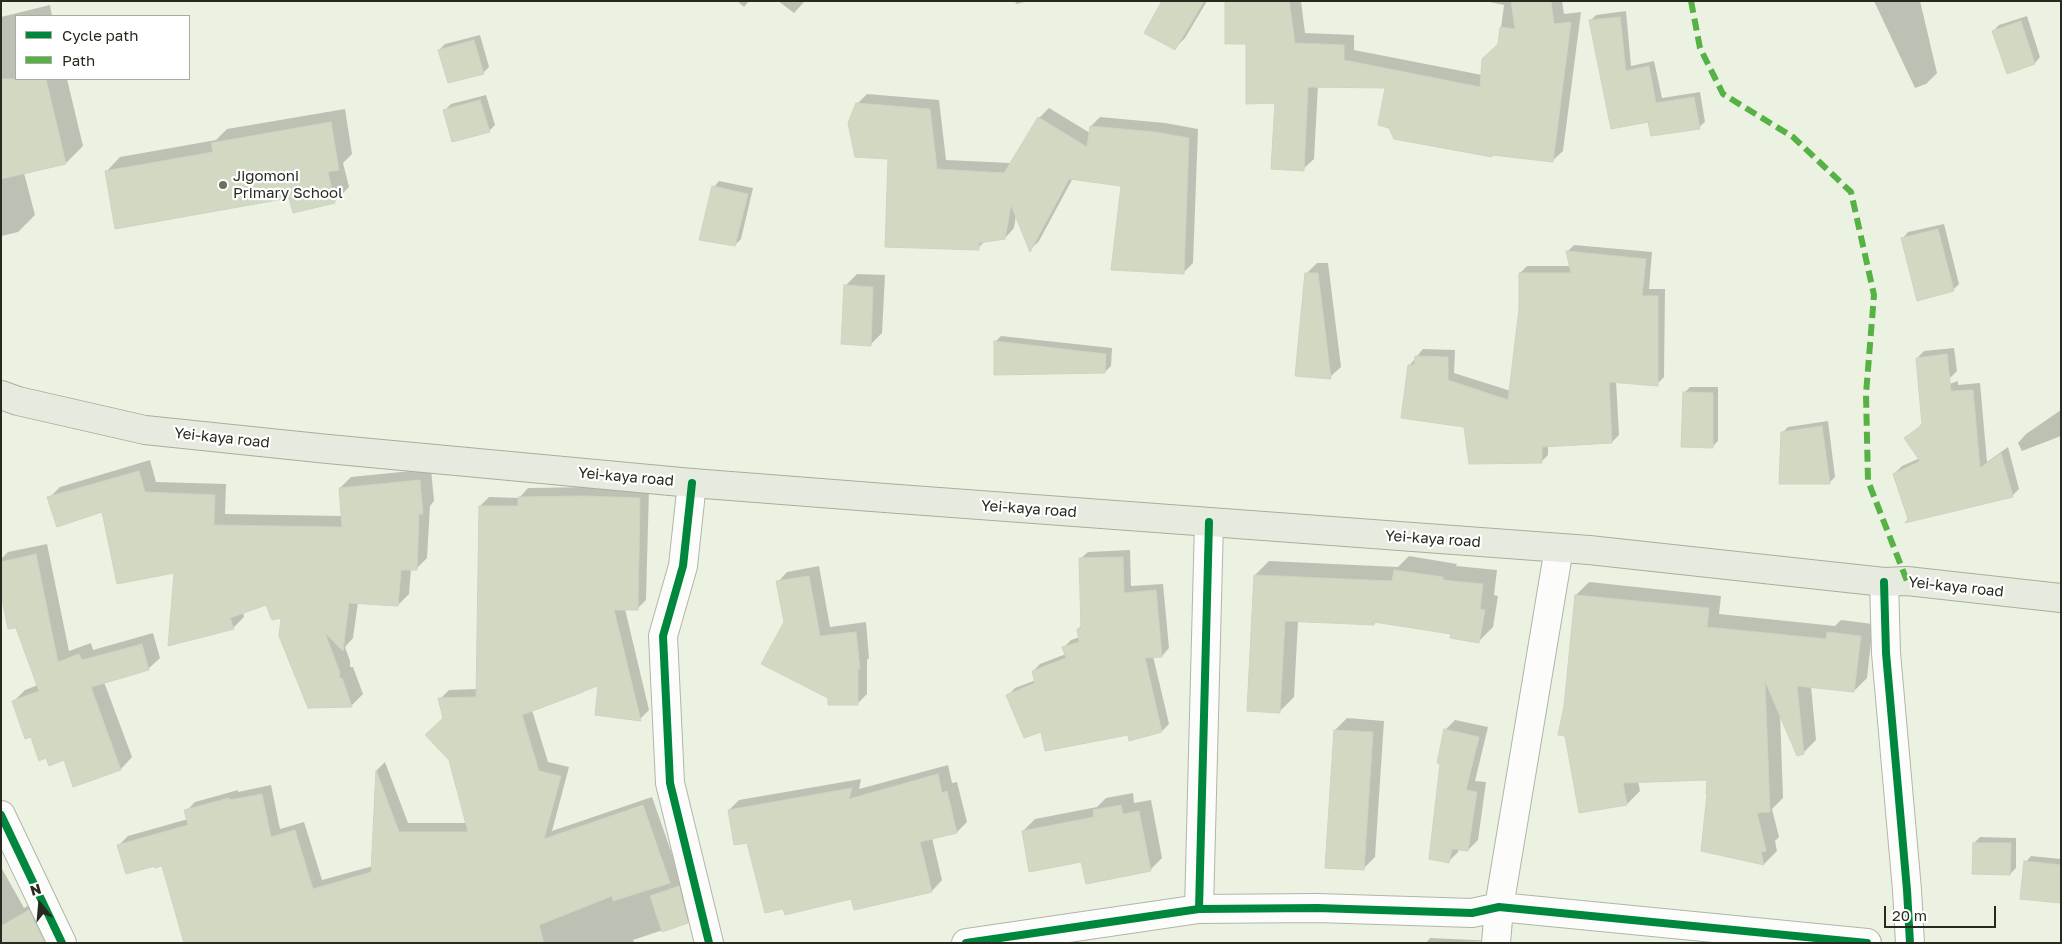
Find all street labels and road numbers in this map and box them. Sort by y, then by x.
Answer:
street label: Yei-kaya road [173,424,271,452]
street label: Yei-kaya road [577,464,675,490]
street label: Yei-kaya road [981,497,1077,521]
street label: Yei-kaya road [1385,527,1481,551]
street label: Yei-kaya road [1907,573,2005,601]

